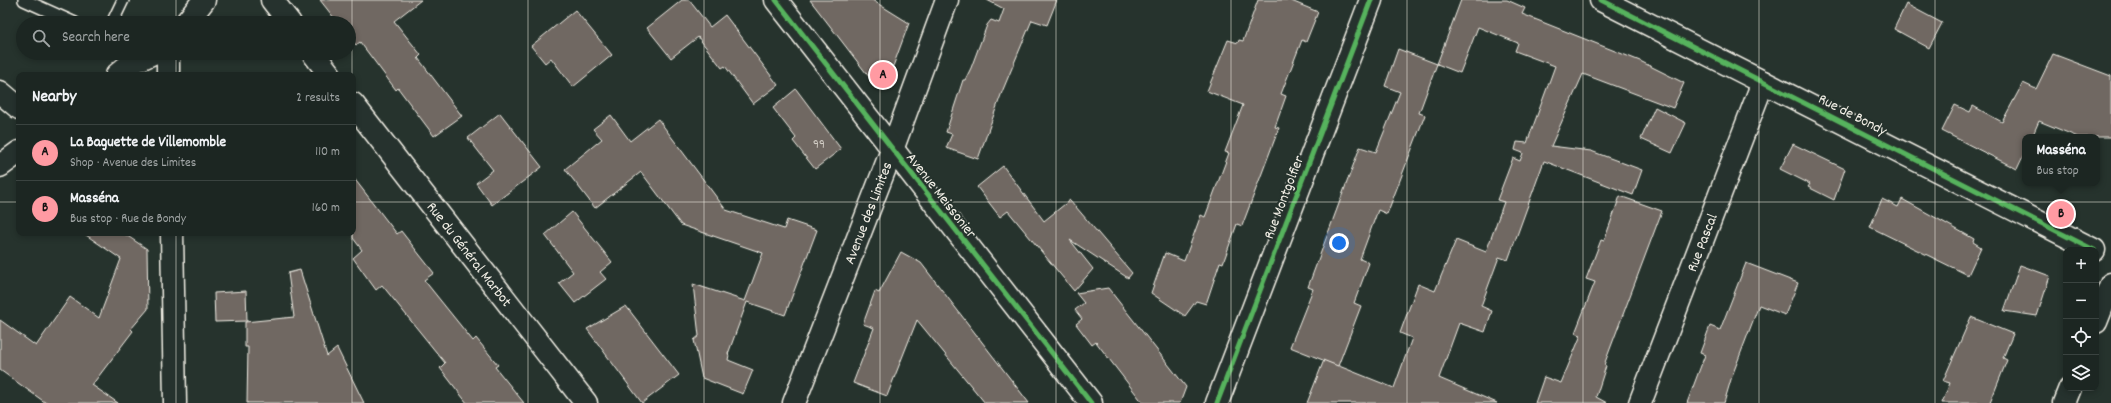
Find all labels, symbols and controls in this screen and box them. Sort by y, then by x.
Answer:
search box [16,16,356,60]
icon: search [30,27,52,49]
text: Search here [62,27,130,49]
pin: A [870,60,896,90]
text: Nearby [32,86,76,110]
text: 2 results [296,89,340,108]
street label: Rue de Bondy [1814,89,1891,143]
text: La Baguette de Villemomble [70,132,226,154]
popup [2022,134,2100,186]
house number: 99 [813,136,825,155]
text: Masséna [2037,140,2085,162]
text: A [41,143,49,162]
text: 110 m [315,143,340,162]
street label: Avenue Meissonier [900,149,981,244]
street label: Rue Montgolfier [1259,152,1311,243]
text: Shop · Avenue des Limites [70,154,196,173]
street label: Avenue des Limites [840,159,899,268]
text: Bus stop [2037,162,2079,181]
text: Masséna [70,188,119,210]
street label: Rue du Général Marbot [420,198,517,313]
text: B [42,199,48,218]
text: 160 m [312,199,340,218]
pin: B [2048,199,2074,229]
text: Bus stop · Rue de Bondy [70,210,186,229]
street label: Rue Pascal [1682,210,1725,275]
your location [1329,233,1349,253]
map controls [2063,247,2099,391]
button: + [2063,247,2099,283]
button: − [2063,283,2099,319]
button: locate [2063,319,2099,355]
button: layers [2063,355,2099,391]

